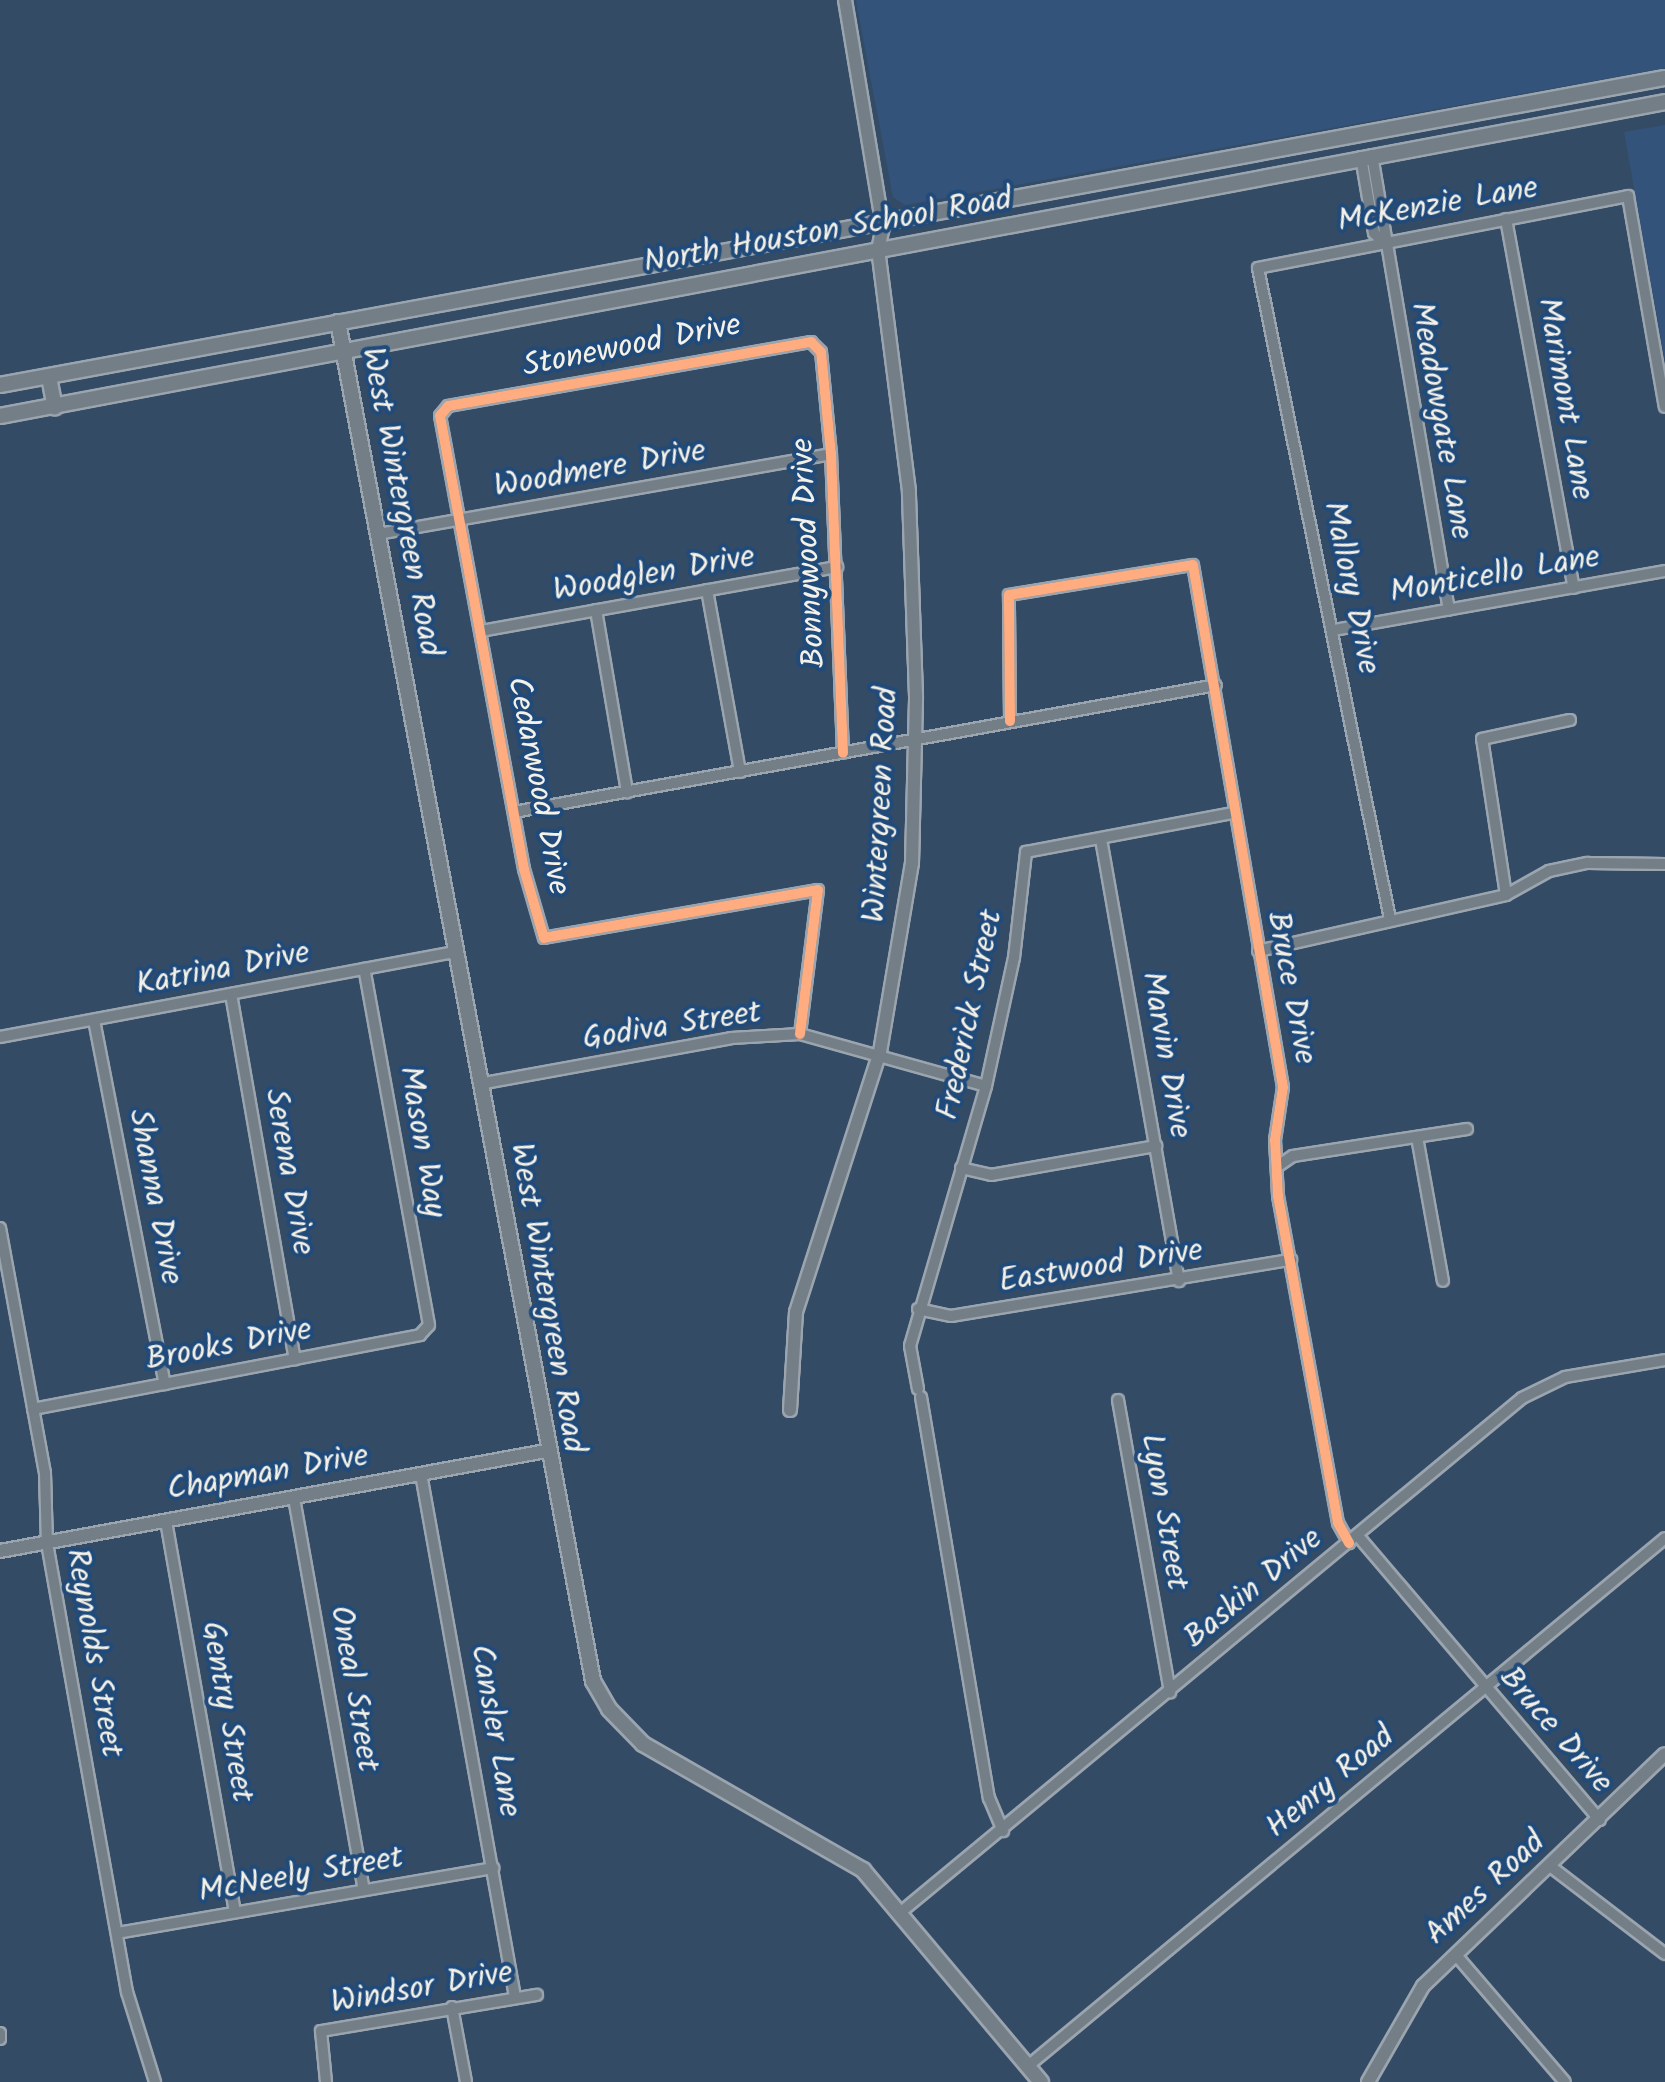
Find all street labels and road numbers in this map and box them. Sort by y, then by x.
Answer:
street label: McKenzie Lane [1335,169,1541,243]
street label: North Houston School Road [641,181,1015,283]
street label: Marimont Lane [1527,295,1601,503]
street label: Meadowgate Lane [1400,299,1480,543]
street label: Stonewood Drive [520,307,744,387]
street label: West Wintergreen Road [351,344,449,660]
street label: Woodmere Drive [491,432,709,508]
street label: Bonnywood Drive [785,437,835,669]
street label: Mallory Drive [1313,498,1387,678]
street label: Woodglen Drive [550,538,758,612]
street label: Monticello Lane [1387,539,1603,613]
street label: Cedarwood Drive [497,674,577,898]
street label: Wintergreen Road [857,686,907,924]
street label: Frederick Street [930,907,1012,1123]
street label: Bruce Drive [1256,908,1324,1068]
street label: Katrina Drive [133,934,313,1006]
street label: Marvin Drive [1131,969,1199,1141]
street label: Godiva Street [580,994,764,1060]
street label: Mason Way [389,1063,453,1221]
street label: Serena Drive [255,1086,321,1258]
street label: Shanna Drive [118,1106,190,1288]
street label: West Wintergreen Road [500,1140,592,1456]
street label: Eastwood Drive [996,1232,1206,1302]
street label: Brooks Drive [143,1311,315,1381]
street label: Lyon Street [1130,1431,1196,1593]
street label: Chapman Drive [164,1437,372,1511]
street label: Baskin Drive [1177,1520,1331,1658]
street label: Reynolds Street [56,1546,130,1760]
street label: Oneal Street [320,1603,386,1775]
street label: Gentry Street [191,1619,261,1805]
street label: Cansler Lane [460,1642,528,1820]
street label: Bruce Drive [1490,1660,1620,1802]
street label: Henry Road [1259,1718,1403,1848]
street label: Ames Road [1418,1824,1554,1954]
street label: McNeely Street [196,1839,406,1913]
street label: Windsor Drive [328,1954,516,2024]

